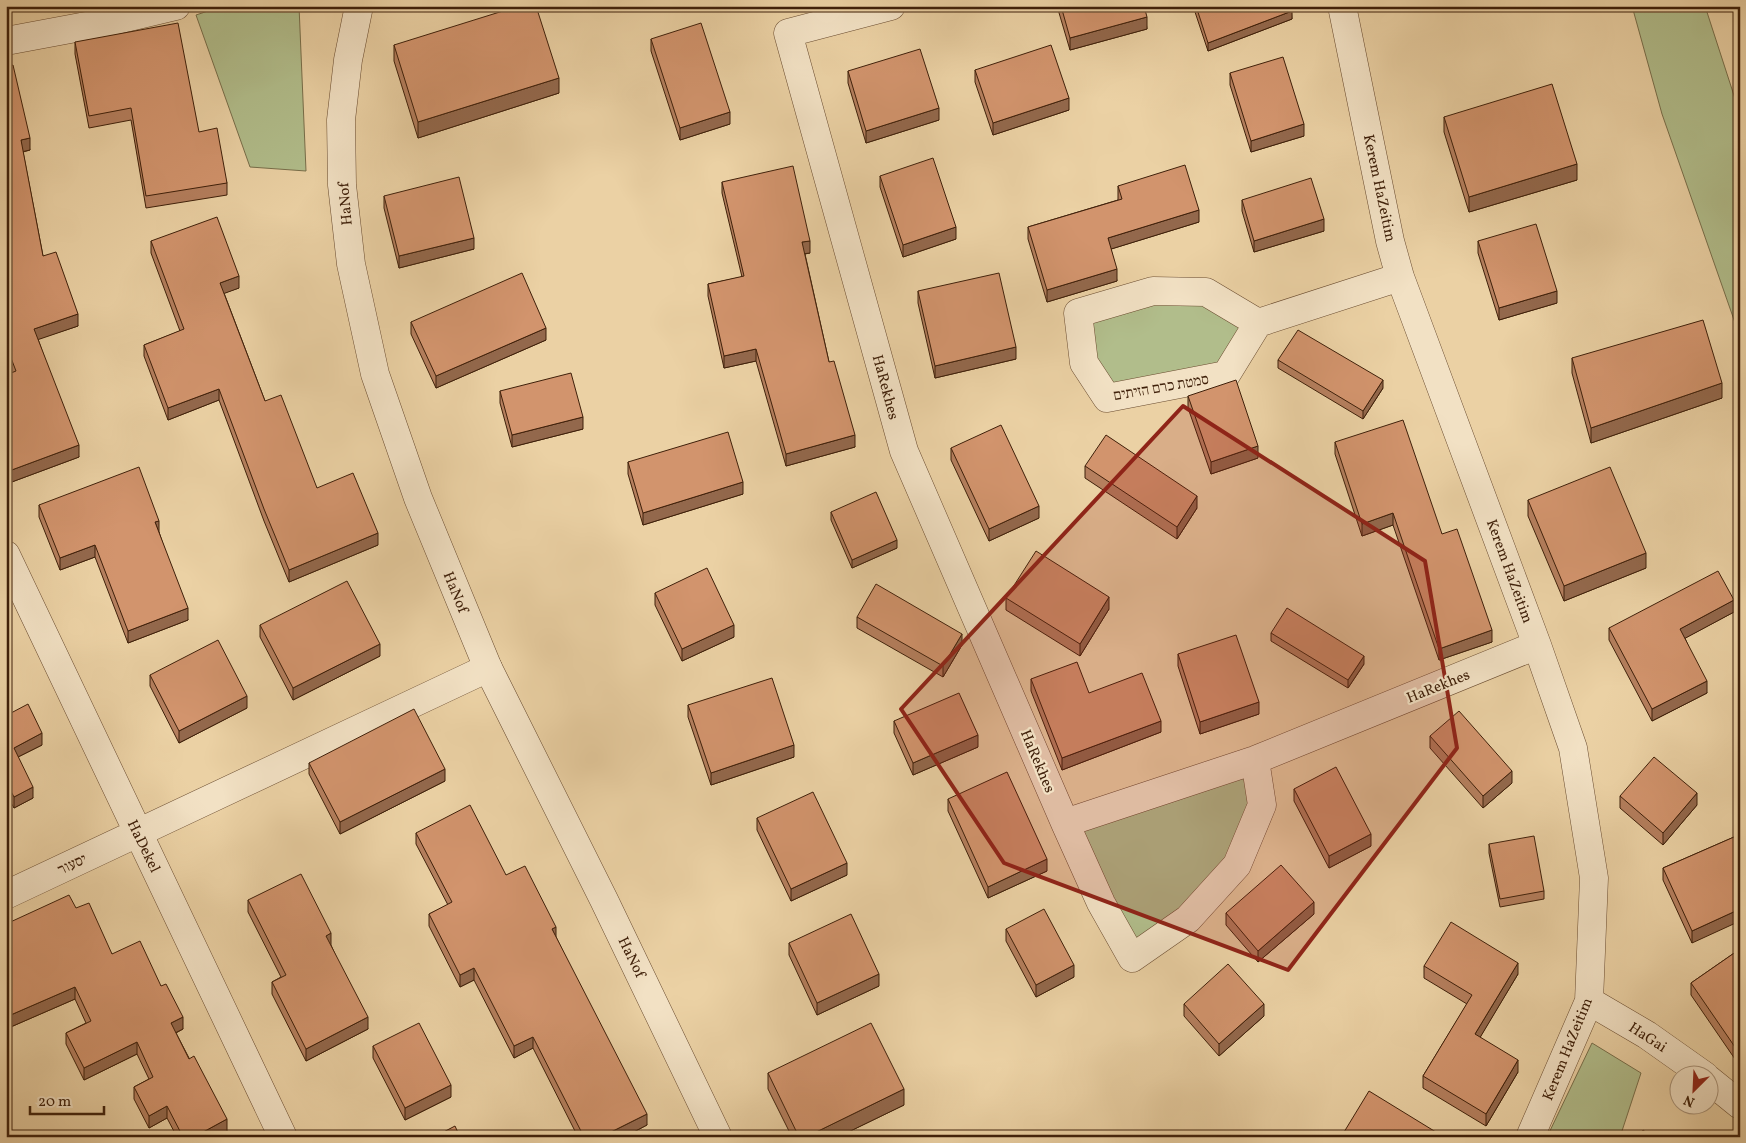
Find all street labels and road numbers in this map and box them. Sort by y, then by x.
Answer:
street label: Kerem HaZeitim [1357,133,1400,244]
street label: HaNof [334,180,359,226]
street label: HaRekhes [866,353,903,422]
street label: סמטת כרם הזיתים [1112,370,1211,407]
street label: Kerem HaZeitim [1480,517,1537,626]
street label: HaNof [437,569,473,618]
street label: HaRekhes [1404,665,1473,710]
street label: HaRekhes [1014,727,1059,796]
street label: HaDekel [121,817,164,877]
street label: יסעור [55,849,91,881]
street label: HaNof [612,934,650,983]
street label: Kerem HaZeitim [1538,995,1599,1104]
street label: HaGai [1624,1018,1670,1058]

